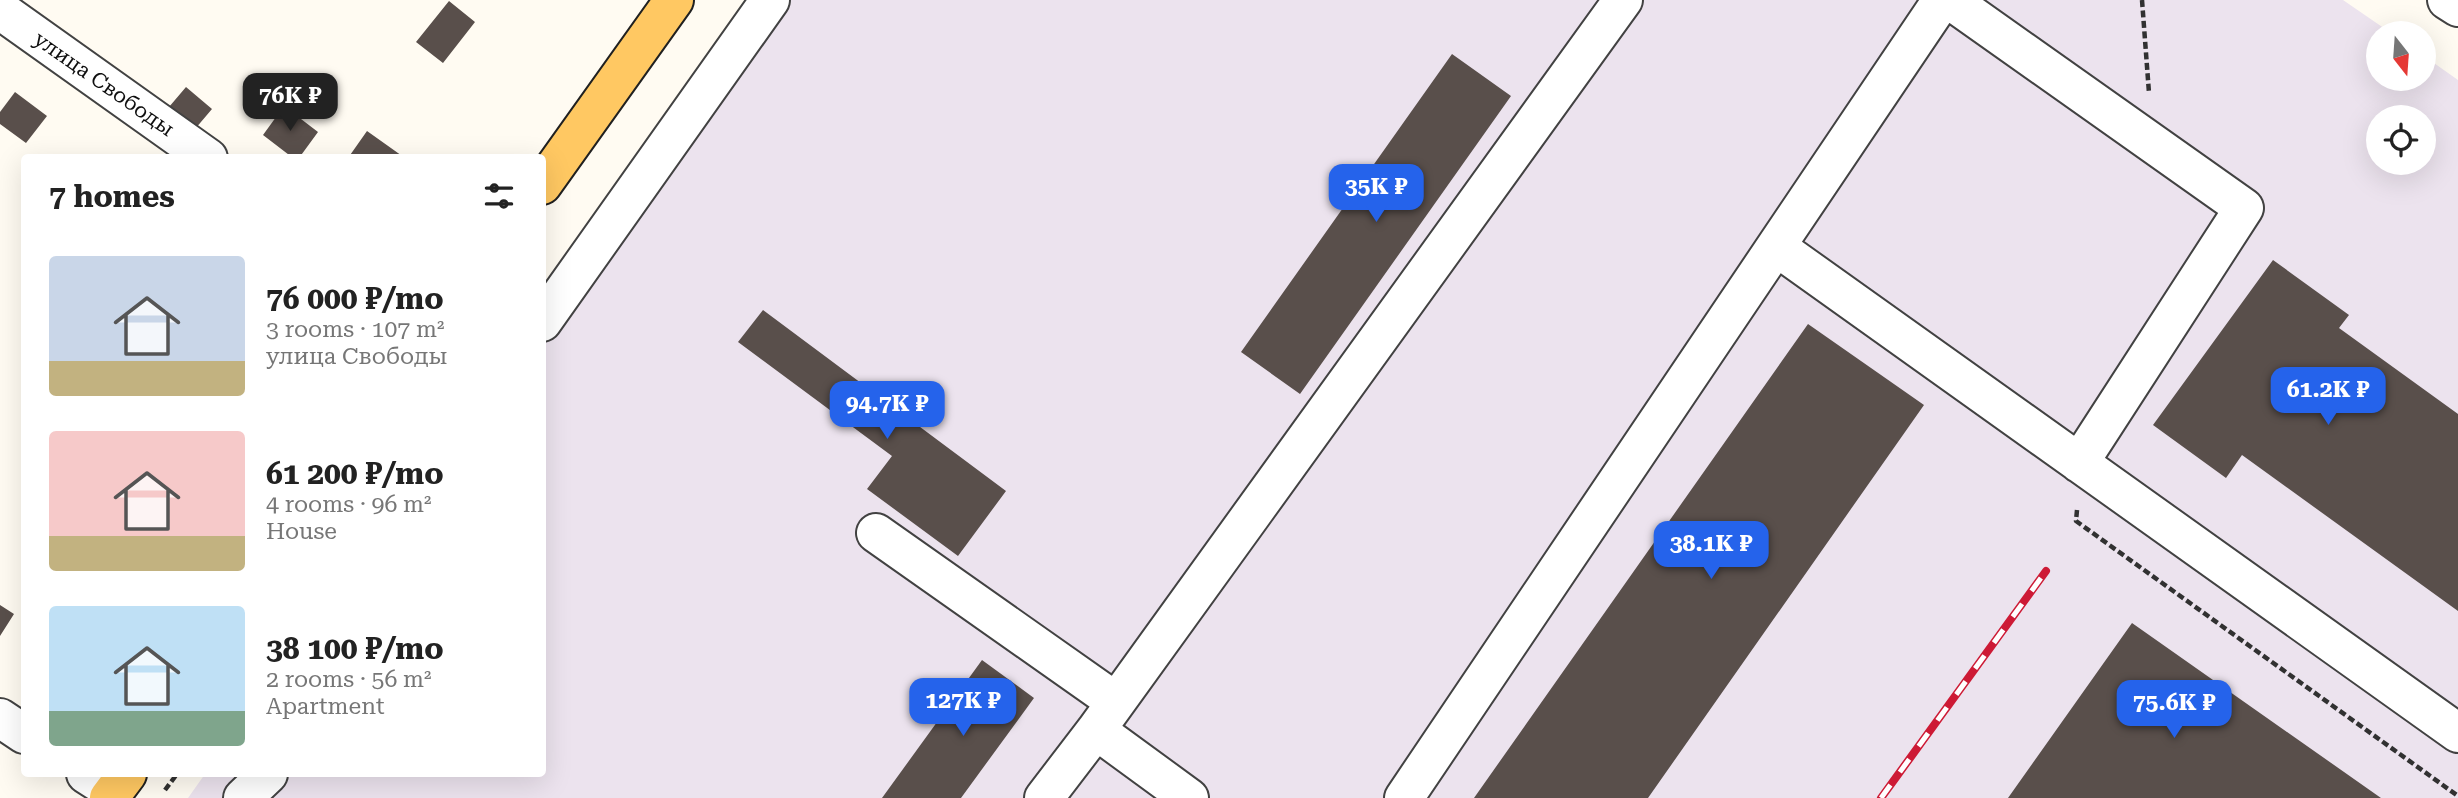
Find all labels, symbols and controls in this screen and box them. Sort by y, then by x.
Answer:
north arrow [2366,21,2436,91]
map controls [2366,21,2436,175]
street label: улица Свободы [29,27,179,141]
pin: 76K ₽ [241,74,339,133]
text: 76K ₽ [259,82,321,109]
button: locate [2366,105,2436,175]
pin: 35K ₽ [1327,164,1425,224]
text: 35K ₽ [1345,173,1407,200]
icon: filters [480,177,518,215]
text: 7 homes [49,179,175,214]
text: 76 000 ₽/mo [266,281,444,316]
icon: home [105,284,189,368]
text: 3 rooms · 107 m² [266,316,444,343]
text: улица Свободы [266,343,447,370]
pin: 61.2K ₽ [2263,368,2393,427]
text: 61.2K ₽ [2287,376,2369,403]
pin: 94.7K ₽ [822,382,952,441]
text: 94.7K ₽ [846,390,928,417]
text: 61 200 ₽/mo [266,456,444,491]
icon: home [105,459,189,543]
text: 4 rooms · 96 m² [266,491,432,518]
text: House [266,518,337,545]
pin: 38.1K ₽ [1646,522,1776,581]
text: 38.1K ₽ [1670,530,1752,557]
text: 38 100 ₽/mo [266,631,444,666]
icon: home [105,634,189,718]
text: 2 rooms · 56 m² [266,666,432,693]
pin: 127K ₽ [906,678,1020,738]
pin: 75.6K ₽ [2109,680,2239,740]
text: 127K ₽ [925,687,1001,714]
text: 75.6K ₽ [2133,689,2215,716]
text: Apartment [266,693,385,720]

